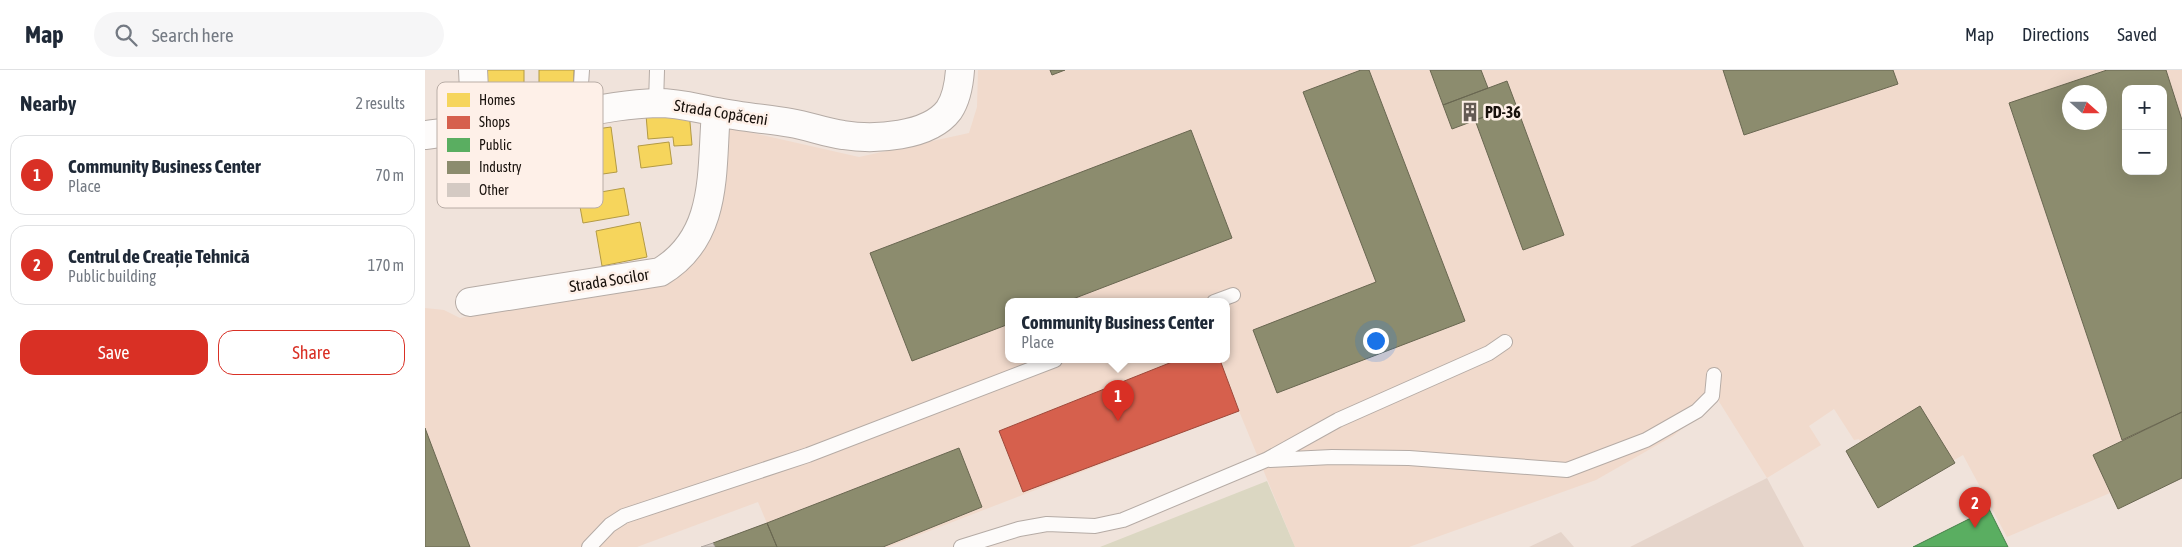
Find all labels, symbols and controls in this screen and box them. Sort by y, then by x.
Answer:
search box [94,12,444,57]
text: Map [25,21,64,48]
icon: search [112,21,140,49]
text: Search here [152,24,234,46]
text: Map [1965,24,1994,45]
text: Directions [2022,24,2089,45]
text: Saved [2117,24,2157,45]
legend [437,82,603,208]
north arrow [2062,85,2107,130]
map controls [2122,85,2167,175]
button: + [2122,85,2167,130]
text: Nearby [20,91,76,115]
text: Homes [479,92,515,108]
text: 2 results [355,94,405,112]
street label: Strada Copăceni [673,96,769,129]
building icon: PD-36 [1459,101,1481,123]
place label: PD-36 [1485,103,1521,121]
text: Shops [479,114,510,130]
button: − [2122,130,2167,175]
text: Public [479,137,512,153]
text: Community Business Center [68,155,261,177]
text: Industry [479,159,522,175]
text: 1 [33,166,41,184]
text: 70 m [375,166,404,184]
text: Place [68,177,101,195]
text: Other [479,182,509,198]
text: Centrul de Creație Tehnică [68,245,250,267]
text: 2 [33,256,41,274]
text: 170 m [368,256,404,274]
street label: Strada Socilor [568,265,650,295]
text: Public building [68,267,156,285]
popup [1005,298,1230,363]
text: Community Business Center [1021,311,1214,333]
your location [1363,328,1389,354]
button: Save [20,330,208,375]
button: Share [218,330,405,375]
text: Place [1021,333,1054,351]
pin: 1 [1102,380,1134,421]
pin: 2 [1959,487,1991,528]

